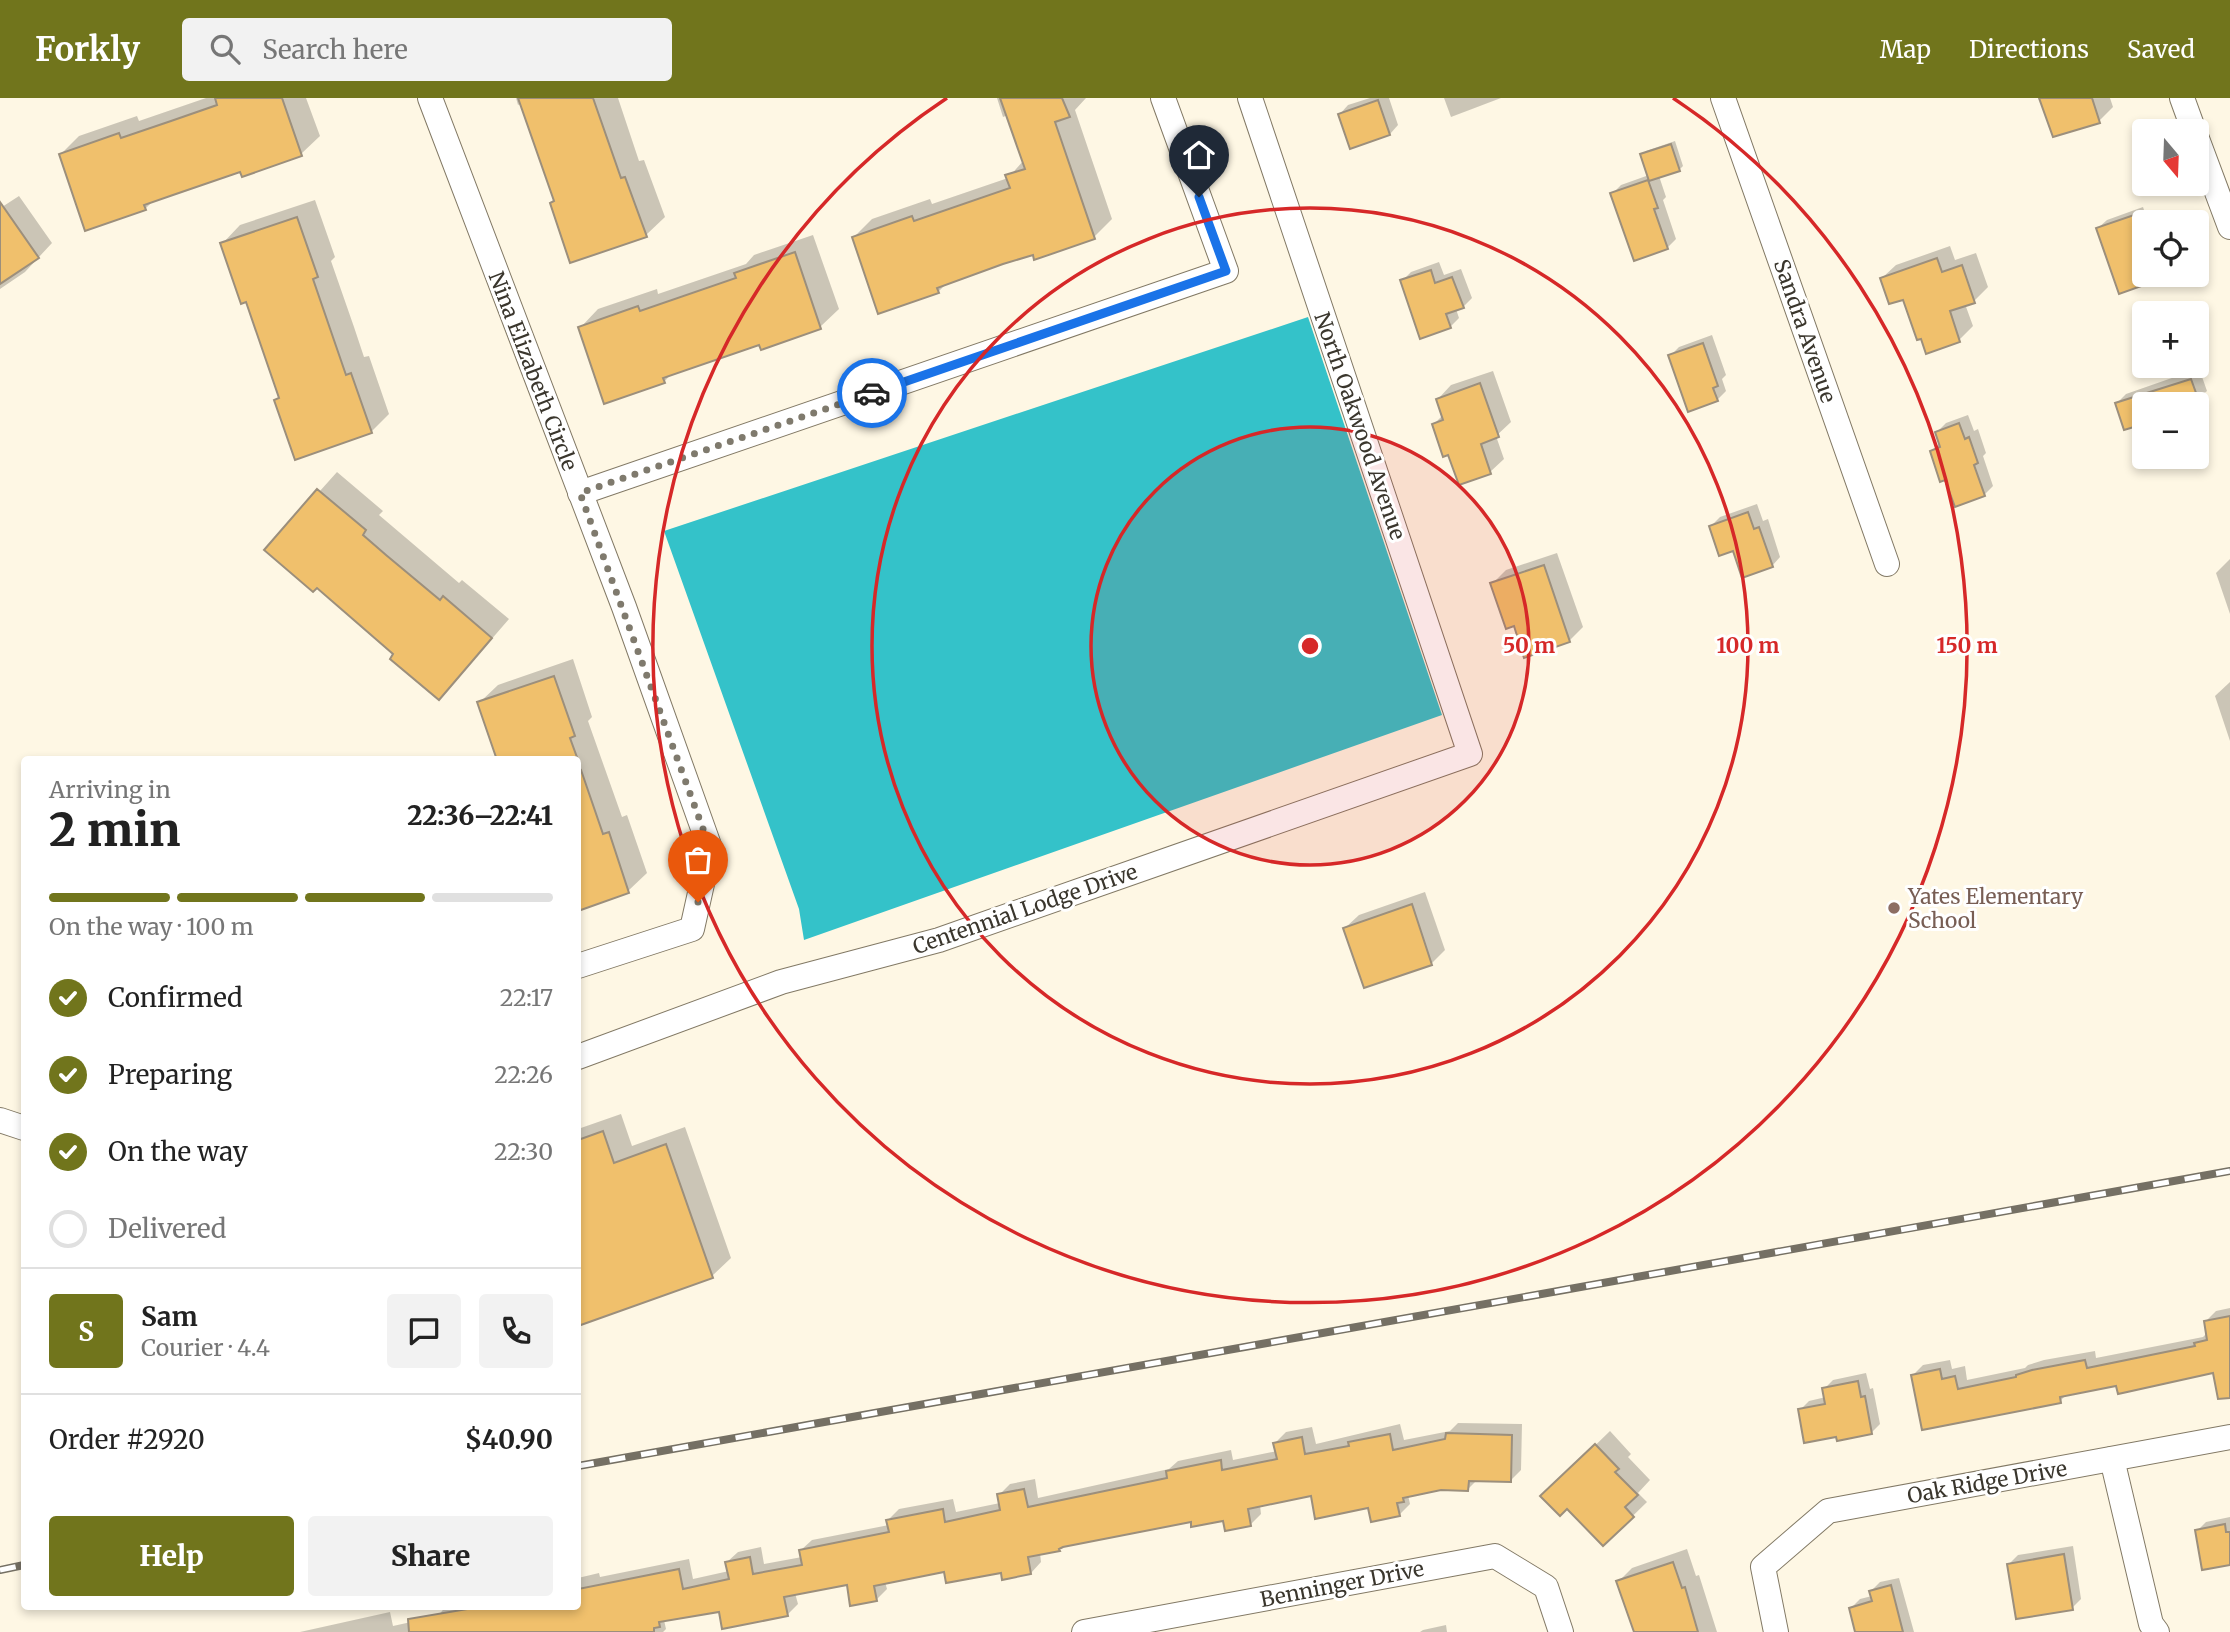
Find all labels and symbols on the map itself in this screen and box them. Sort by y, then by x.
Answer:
north arrow [2132,119,2208,196]
pin [1169,125,1229,197]
street label: Sandra Avenue [1768,256,1842,406]
street label: Nina Elizabeth Circle [483,268,583,474]
street label: North Oakwood Avenue [1308,309,1412,543]
courier [837,358,907,428]
text: 50 m [1503,632,1555,659]
text: 100 m [1717,632,1779,659]
text: 150 m [1936,632,1998,659]
centre of rings [1298,634,1322,658]
pin [668,830,728,902]
street label: Centennial Lodge Drive [909,858,1141,960]
place label: Yates Elementary School [1907,883,2084,934]
marker: Yates Elementary School [1886,900,1902,916]
street label: Oak Ridge Drive [1905,1455,2069,1509]
street label: Benninger Drive [1258,1555,1426,1613]

